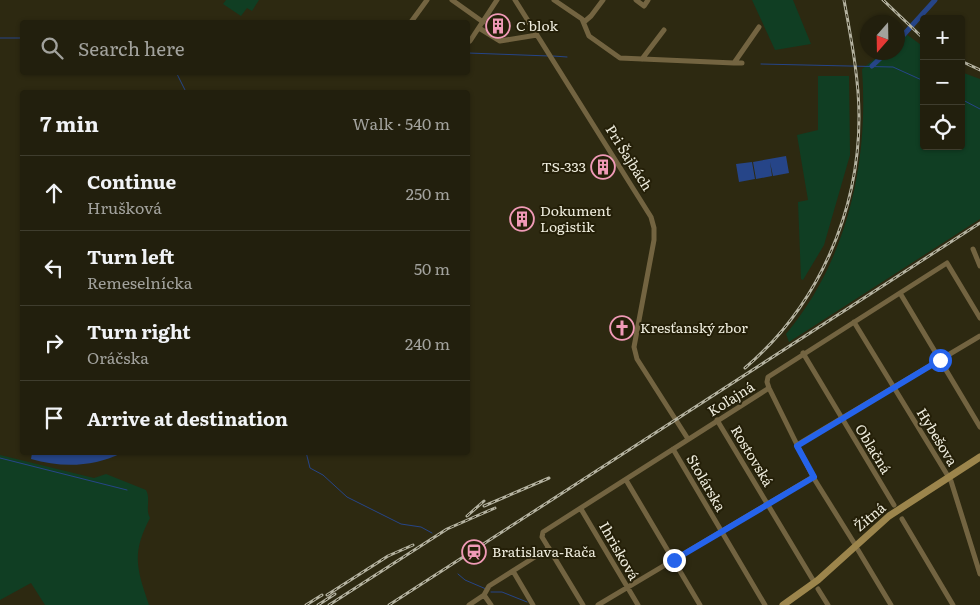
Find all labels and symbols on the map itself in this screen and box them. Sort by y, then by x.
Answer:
building icon: C blok [485,13,511,39]
place label: C blok [516,15,558,35]
north arrow [860,15,905,60]
street label: Pri Šajbách [602,121,658,194]
building icon: TS-333 [590,154,616,180]
place label: TS-333 [542,156,586,176]
place label: Dokument Logistik [540,200,611,236]
building icon: Dokument Logistik [509,206,535,232]
church icon: Kresťanský zbor [609,315,635,341]
place label: Kresťanský zbor [640,317,748,337]
route start [929,349,952,372]
street label: Koľajná [703,376,758,420]
street label: Hybešova [913,404,963,470]
street label: Oblačná [851,420,897,478]
street label: Rostovská [727,421,779,490]
street label: Stolárska [682,450,731,515]
street label: Žitná [849,497,890,535]
street label: Ihrisková [595,518,645,584]
station icon: Bratislava-Rača [461,539,487,565]
place label: Bratislava-Rača [492,541,596,561]
route end [663,549,686,572]

